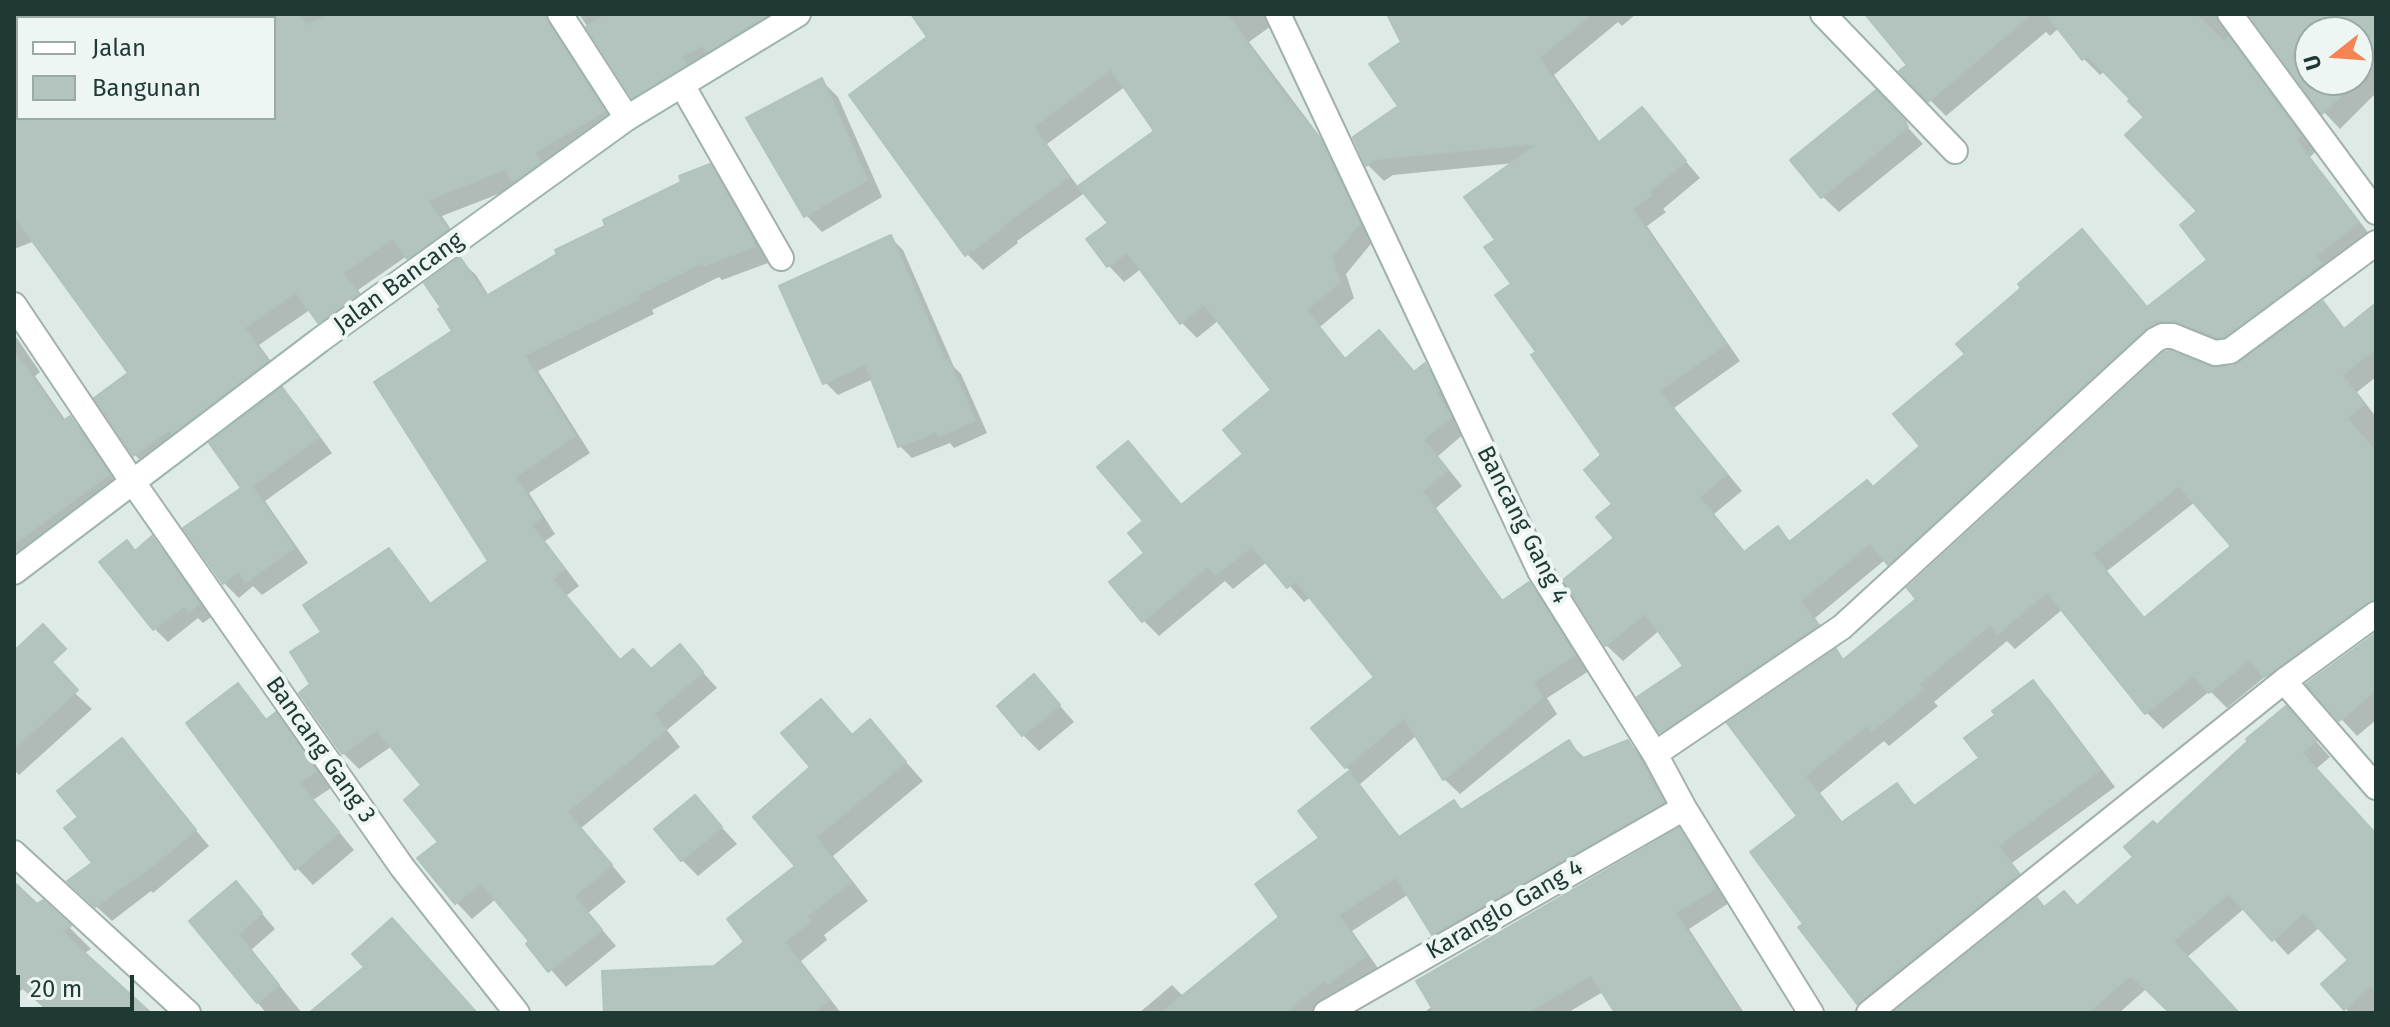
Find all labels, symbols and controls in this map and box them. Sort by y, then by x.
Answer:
legend [16,16,276,120]
north arrow [2294,16,2374,96]
text: Jalan [92,34,146,62]
text: U [2297,52,2327,73]
text: Bangunan [92,74,201,102]
street label: Jalan Bancang [329,226,469,340]
street label: Bancang Gang 4 [1470,441,1574,609]
street label: Bancang Gang 3 [259,671,381,829]
street label: Karanglo Gang 4 [1421,853,1589,967]
scale bar [20,959,138,1009]
text: 20 m [30,975,82,1003]

